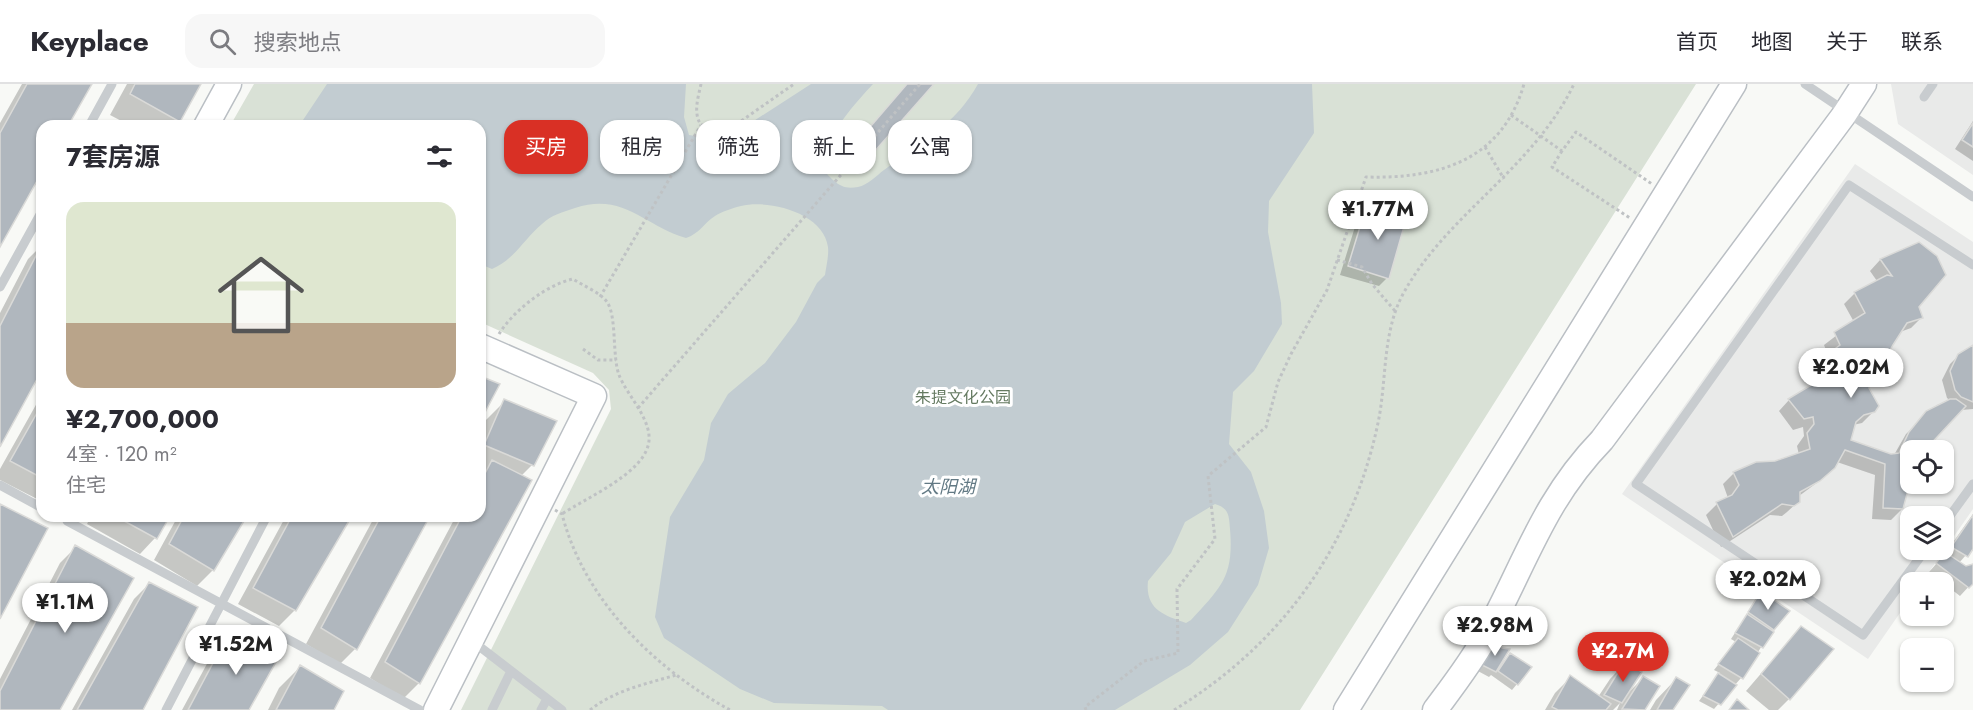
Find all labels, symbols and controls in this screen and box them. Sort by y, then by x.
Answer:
search box [185,14,605,68]
text: Keyplace [30,21,149,62]
icon: search [206,25,239,58]
text: 搜索地点 [254,26,342,58]
text: 首页 [1676,27,1718,57]
text: 地图 [1751,27,1793,57]
text: 关于 [1826,27,1868,57]
text: 联系 [1901,27,1943,57]
chip: 买房 [504,120,588,174]
chip: 租房 [600,120,684,174]
chip: 筛选 [696,120,780,174]
chip: 新上 [792,120,876,174]
chip: 公寓 [888,120,972,174]
text: 7套房源 [66,138,160,176]
icon: filters [423,140,456,173]
pin: ¥1.77M [1329,190,1427,241]
text: ¥1.77M [1342,195,1414,224]
icon: home [207,241,315,349]
pin: ¥2.02M [1802,348,1900,399]
text: ¥2.02M [1812,353,1890,382]
park label: 朱提文化公园 [915,386,1011,409]
text: ¥2,700,000 [66,400,219,438]
text: 4室 · 120 m² [66,440,177,469]
map controls [1900,440,1954,692]
button: locate [1900,440,1954,494]
text: 住宅 [66,471,106,500]
water label: 太阳湖 [921,474,978,500]
button: layers [1900,506,1954,560]
pin: ¥2.02M [1719,560,1817,611]
text: ¥2.02M [1729,565,1807,594]
button: + [1900,572,1954,626]
pin: ¥1.1M [23,583,107,634]
text: ¥1.1M [36,588,94,617]
pin: ¥2.98M [1446,606,1544,657]
text: ¥2.98M [1457,611,1533,640]
pin: ¥1.52M [187,625,285,676]
text: ¥1.52M [199,630,273,659]
pin: ¥2.7M [1581,632,1665,683]
text: ¥2.7M [1592,637,1654,666]
button: − [1900,638,1954,692]

